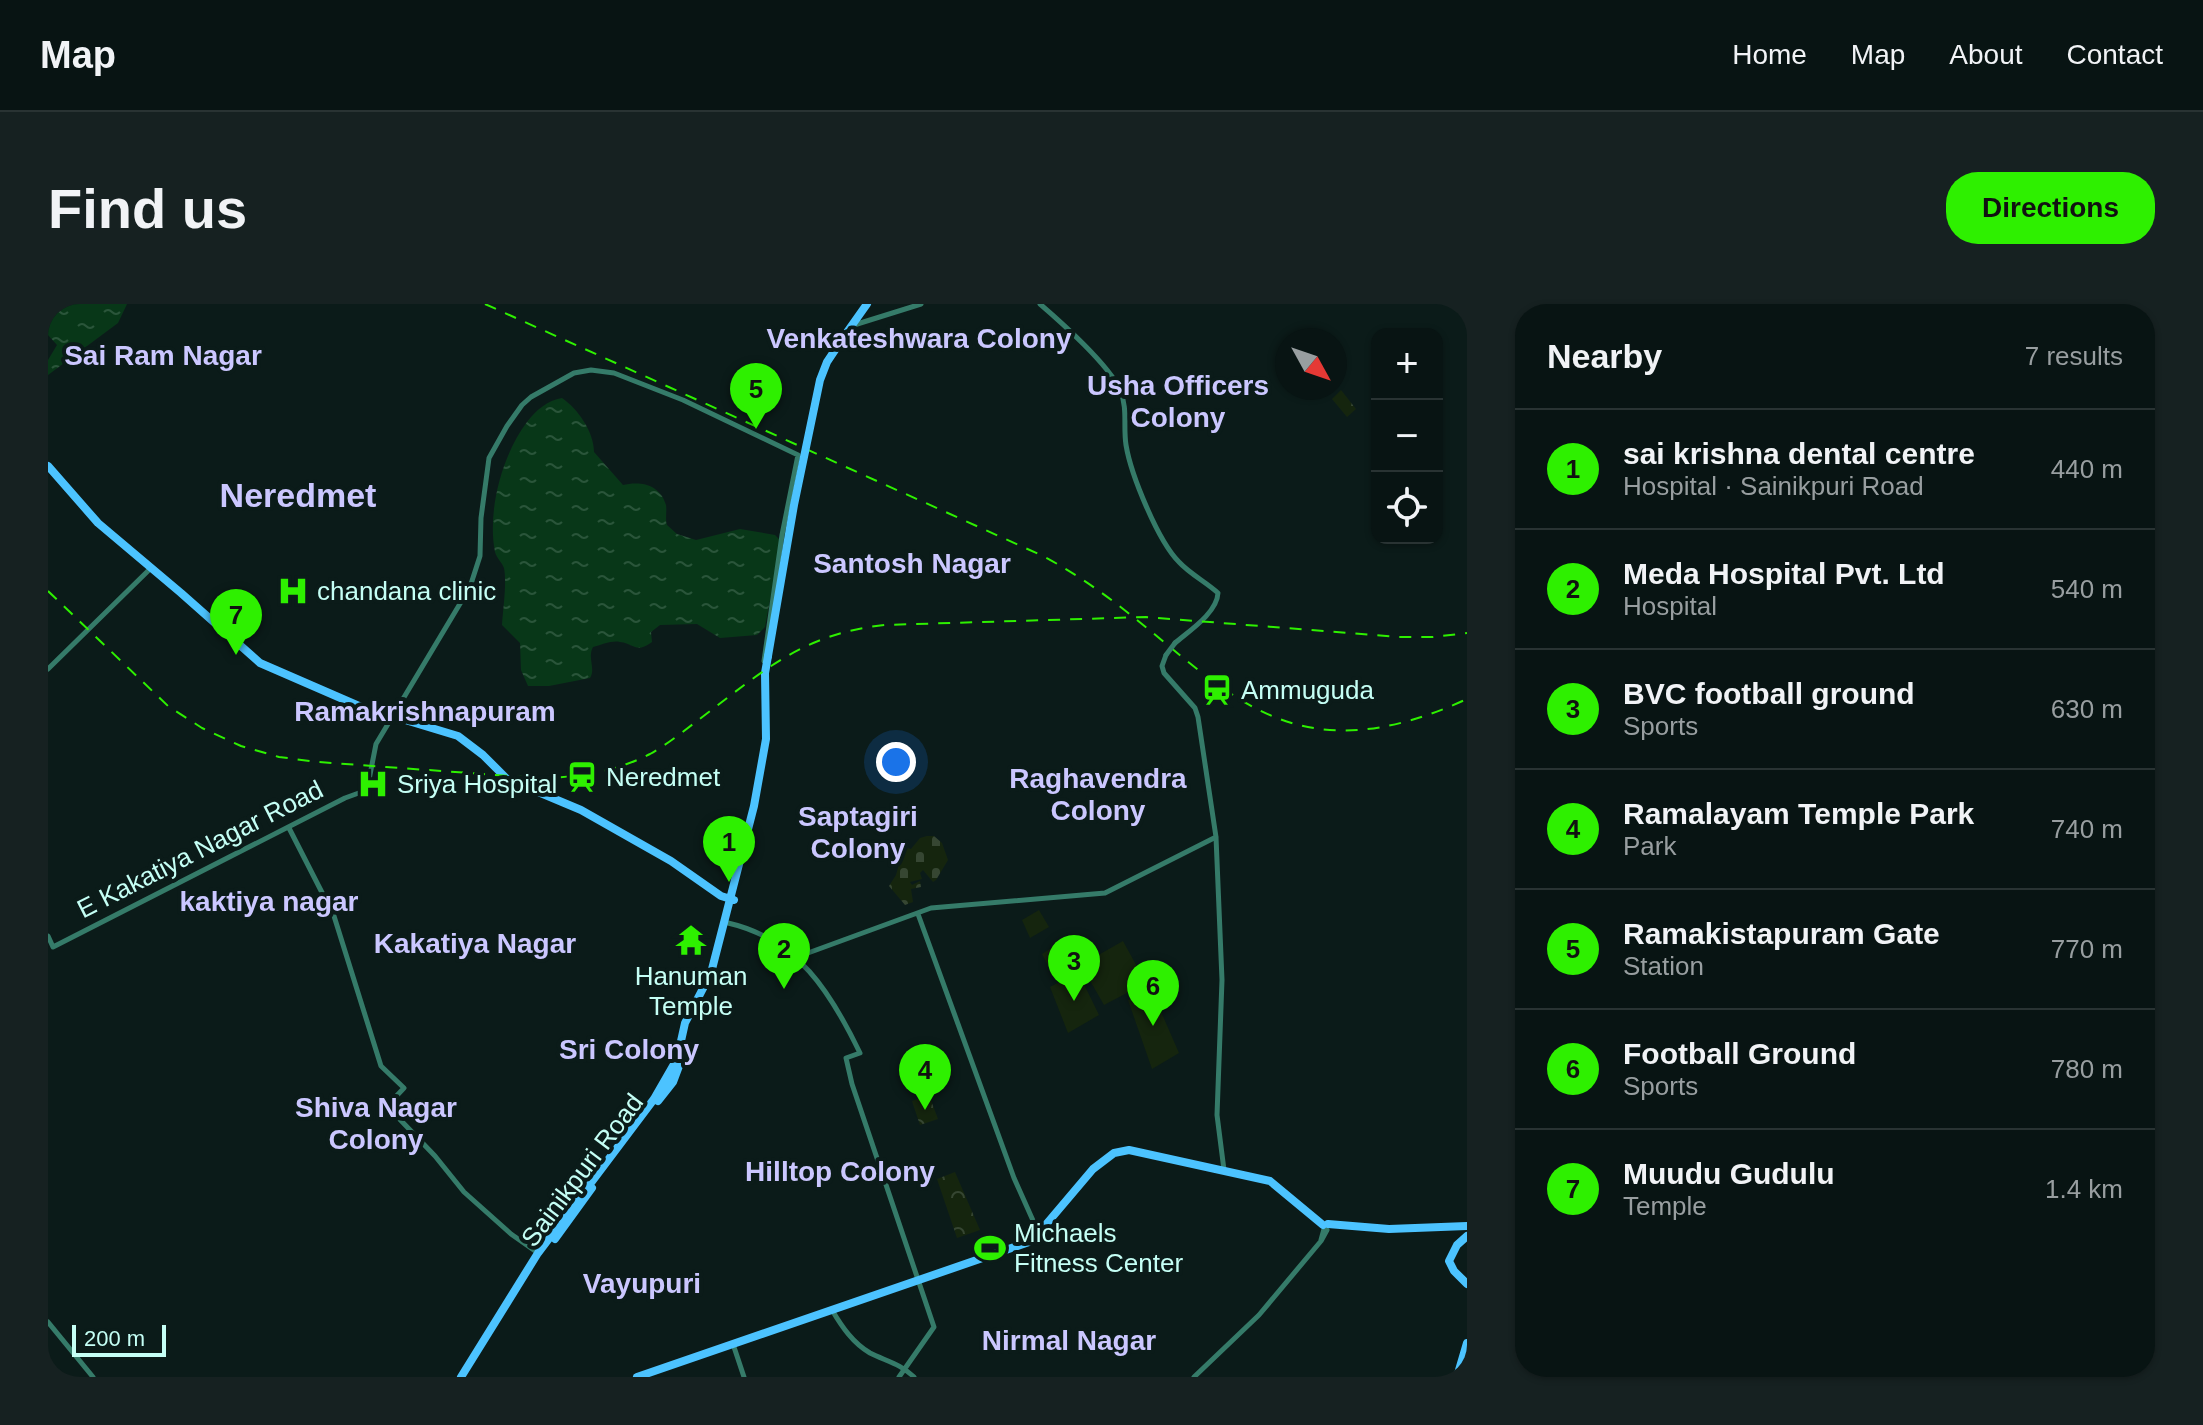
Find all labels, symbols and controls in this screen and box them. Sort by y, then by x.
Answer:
text: Map [40,34,116,76]
text: Home [1732,39,1807,70]
text: Map [1851,39,1905,70]
text: About [1949,39,2023,70]
text: Contact [2067,39,2163,70]
button: Directions [1946,172,2155,244]
text: Find us [48,177,247,240]
district label: Venkateshwara Colony [766,323,1072,354]
north arrow [1275,328,1347,400]
map controls [1371,328,1443,544]
button: + [1371,328,1443,400]
text: Nearby [1547,337,1662,375]
district label: Sai Ram Nagar [64,340,262,371]
text: 7 results [2025,341,2123,371]
pin: 5 [730,363,782,429]
district label: Usha Officers Colony [1087,370,1269,433]
button: − [1371,400,1443,472]
text: sai krishna dental centre [1623,437,1975,470]
text: 1 [1566,454,1580,484]
text: 440 m [2051,454,2123,484]
text: Hospital · Sainikpuri Road [1623,471,1924,501]
button: locate [1371,472,1443,544]
district label: Neredmet [220,476,376,514]
district label: Santosh Nagar [813,548,1011,579]
text: Meda Hospital Pvt. Ltd [1623,557,1945,590]
hospital icon: chandana clinic [276,574,310,608]
text: 2 [1566,574,1580,604]
text: 540 m [2051,574,2123,604]
place label: chandana clinic [317,576,496,606]
pin: 7 [210,589,262,655]
text: Hospital [1623,591,1717,621]
station icon: Ammuguda [1200,673,1234,707]
place label: Ammuguda [1241,675,1374,705]
text: BVC football ground [1623,677,1915,710]
text: 3 [1566,694,1580,724]
text: 630 m [2051,694,2123,724]
district label: Ramakrishnapuram [294,696,556,727]
text: Sports [1623,711,1698,741]
your location [876,742,916,782]
station icon: Neredmet [565,760,599,794]
place label: Neredmet [606,762,721,792]
district label: Raghavendra Colony [1009,763,1187,826]
hospital icon: Sriya Hospital [356,767,390,801]
place label: Sriya Hospital [397,769,557,799]
street label: E Kakatiya Nagar Road [72,774,328,924]
text: Ramalayam Temple Park [1623,797,1974,830]
district label: Saptagiri Colony [798,801,918,864]
text: 4 [1566,814,1580,844]
text: 740 m [2051,814,2123,844]
pin: 1 [703,816,755,882]
text: Park [1623,831,1676,861]
district label: kaktiya nagar [180,886,359,917]
text: Ramakistapuram Gate [1623,917,1940,950]
temple icon: Hanuman Temple [674,923,708,957]
pin: 2 [758,923,810,989]
district label: Kakatiya Nagar [374,928,576,959]
text: 5 [1566,934,1580,964]
text: 770 m [2051,934,2123,964]
pin: 3 [1048,935,1100,1001]
text: Station [1623,951,1704,981]
pin: 6 [1127,960,1179,1026]
place label: Hanuman Temple [635,961,747,1021]
district label: Sri Colony [559,1034,699,1065]
text: Football Ground [1623,1037,1856,1070]
pin: 4 [899,1044,951,1110]
text: 6 [1566,1054,1580,1084]
text: 780 m [2051,1054,2123,1084]
text: Sports [1623,1071,1698,1101]
street label: Sainikpuri Road [515,1088,649,1252]
district label: Shiva Nagar Colony [295,1092,457,1155]
district label: Hilltop Colony [745,1156,935,1187]
text: Muudu Gudulu [1623,1157,1835,1190]
text: 7 [1566,1174,1580,1204]
text: 1.4 km [2045,1174,2123,1204]
text: Temple [1623,1191,1707,1221]
place label: Michaels Fitness Center [1014,1218,1183,1278]
sports icon: Michaels Fitness Center [973,1231,1007,1265]
district label: Vayupuri [583,1268,701,1299]
scale bar [72,1321,166,1357]
district label: Nirmal Nagar [982,1325,1156,1356]
text: 200 m [84,1326,145,1351]

